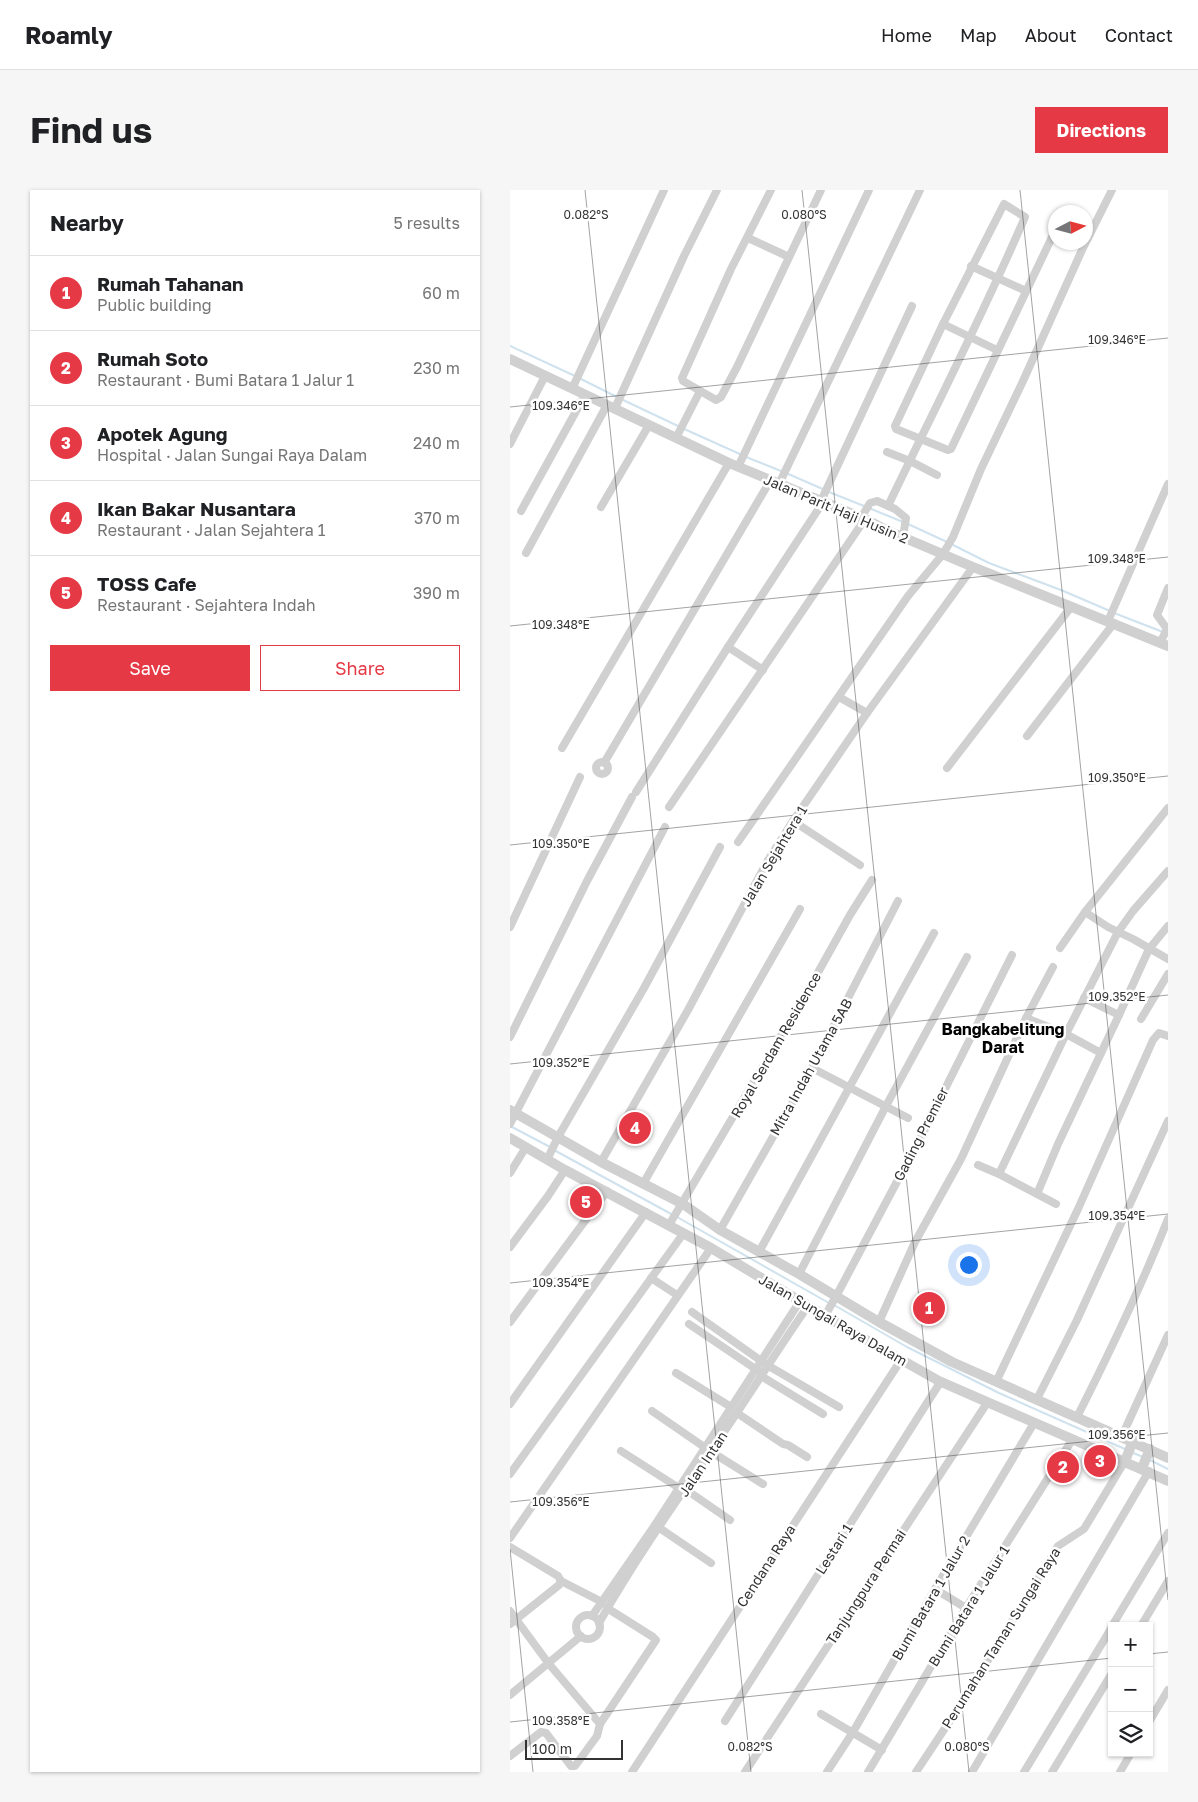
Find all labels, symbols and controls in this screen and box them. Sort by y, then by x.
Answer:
text: Roamly [25,20,113,49]
text: Home [881,24,932,46]
text: Map [960,24,997,46]
text: About [1025,24,1077,46]
text: Contact [1105,24,1173,46]
button: Directions [1035,107,1168,153]
text: Find us [30,109,152,151]
north arrow [1048,205,1093,250]
text: 0.082°S [563,207,609,222]
text: 0.080°S [781,207,827,222]
text: Nearby [50,210,124,236]
text: 5 results [394,213,460,233]
text: Rumah Tahanan [97,272,243,295]
text: 1 [62,283,70,303]
text: 60 m [422,283,460,303]
text: Public building [97,295,212,315]
text: 109.346°E [1088,332,1146,347]
text: Rumah Soto [97,347,208,370]
text: 2 [61,358,71,378]
text: 230 m [413,358,460,378]
text: Restaurant · Bumi Batara 1 Jalur 1 [97,370,354,390]
text: 109.346°E [532,398,590,413]
text: Apotek Agung [97,422,228,445]
text: 3 [61,433,71,453]
text: 240 m [413,433,460,453]
text: Hospital · Jalan Sungai Raya Dalam [97,445,367,465]
street label: Jalan Parit Haji Husin 2 [761,470,911,547]
text: Ikan Bakar Nusantara [97,497,296,520]
text: 4 [61,508,71,528]
text: 370 m [414,508,460,528]
text: Restaurant · Jalan Sejahtera 1 [97,520,326,540]
text: 109.348°E [1088,551,1146,566]
text: TOSS Cafe [97,572,197,595]
text: 5 [61,583,71,603]
text: 390 m [413,583,460,603]
text: Restaurant · Sejahtera Indah [97,595,316,615]
text: 109.348°E [532,617,590,632]
button: Save [50,645,250,691]
button: Share [260,645,460,691]
text: 109.350°E [1088,770,1146,785]
street label: Jalan Sejahtera 1 [737,802,810,909]
text: 109.350°E [532,836,590,851]
street label: Royal Serdam Residence [727,969,824,1121]
text: 109.352°E [1088,989,1146,1004]
street label: Mitra Indah Utama 5AB [766,995,855,1138]
district label: Bangkabelitung Darat [942,1019,1065,1057]
text: 109.352°E [532,1055,590,1070]
street label: Gading Premier [890,1083,952,1184]
pin: 4 [619,1109,651,1147]
pin: 5 [570,1183,602,1221]
text: 109.354°E [1089,1208,1145,1223]
your location [956,1252,982,1278]
street label: Jalan Sungai Raya Dalam [756,1270,910,1369]
text: 109.354°E [533,1275,589,1290]
pin: 1 [913,1289,945,1327]
text: 109.356°E [1088,1427,1146,1442]
street label: Jalan Intan [675,1428,731,1500]
pin: 3 [1084,1442,1116,1480]
pin: 2 [1047,1448,1079,1486]
text: 109.356°E [532,1494,590,1509]
street label: Lestari 1 [811,1520,856,1577]
street label: Cendana Raya [733,1521,799,1610]
street label: Tanjungpura Permai [822,1526,909,1647]
street label: Bumi Batara 1 Jalur 2 [888,1532,973,1663]
street label: Bumi Batara 1 Jalur 1 [924,1542,1013,1669]
street label: Perumahan Taman Sungai Raya [938,1544,1063,1731]
map controls [1108,1622,1153,1757]
button: + [1108,1622,1153,1667]
button: − [1108,1667,1153,1712]
button: layers [1108,1712,1153,1757]
text: 109.358°E [532,1713,590,1728]
scale bar [525,1737,622,1760]
text: 0.082°S [727,1739,773,1754]
text: 0.080°S [944,1739,990,1754]
text: 100 m [532,1740,572,1757]

